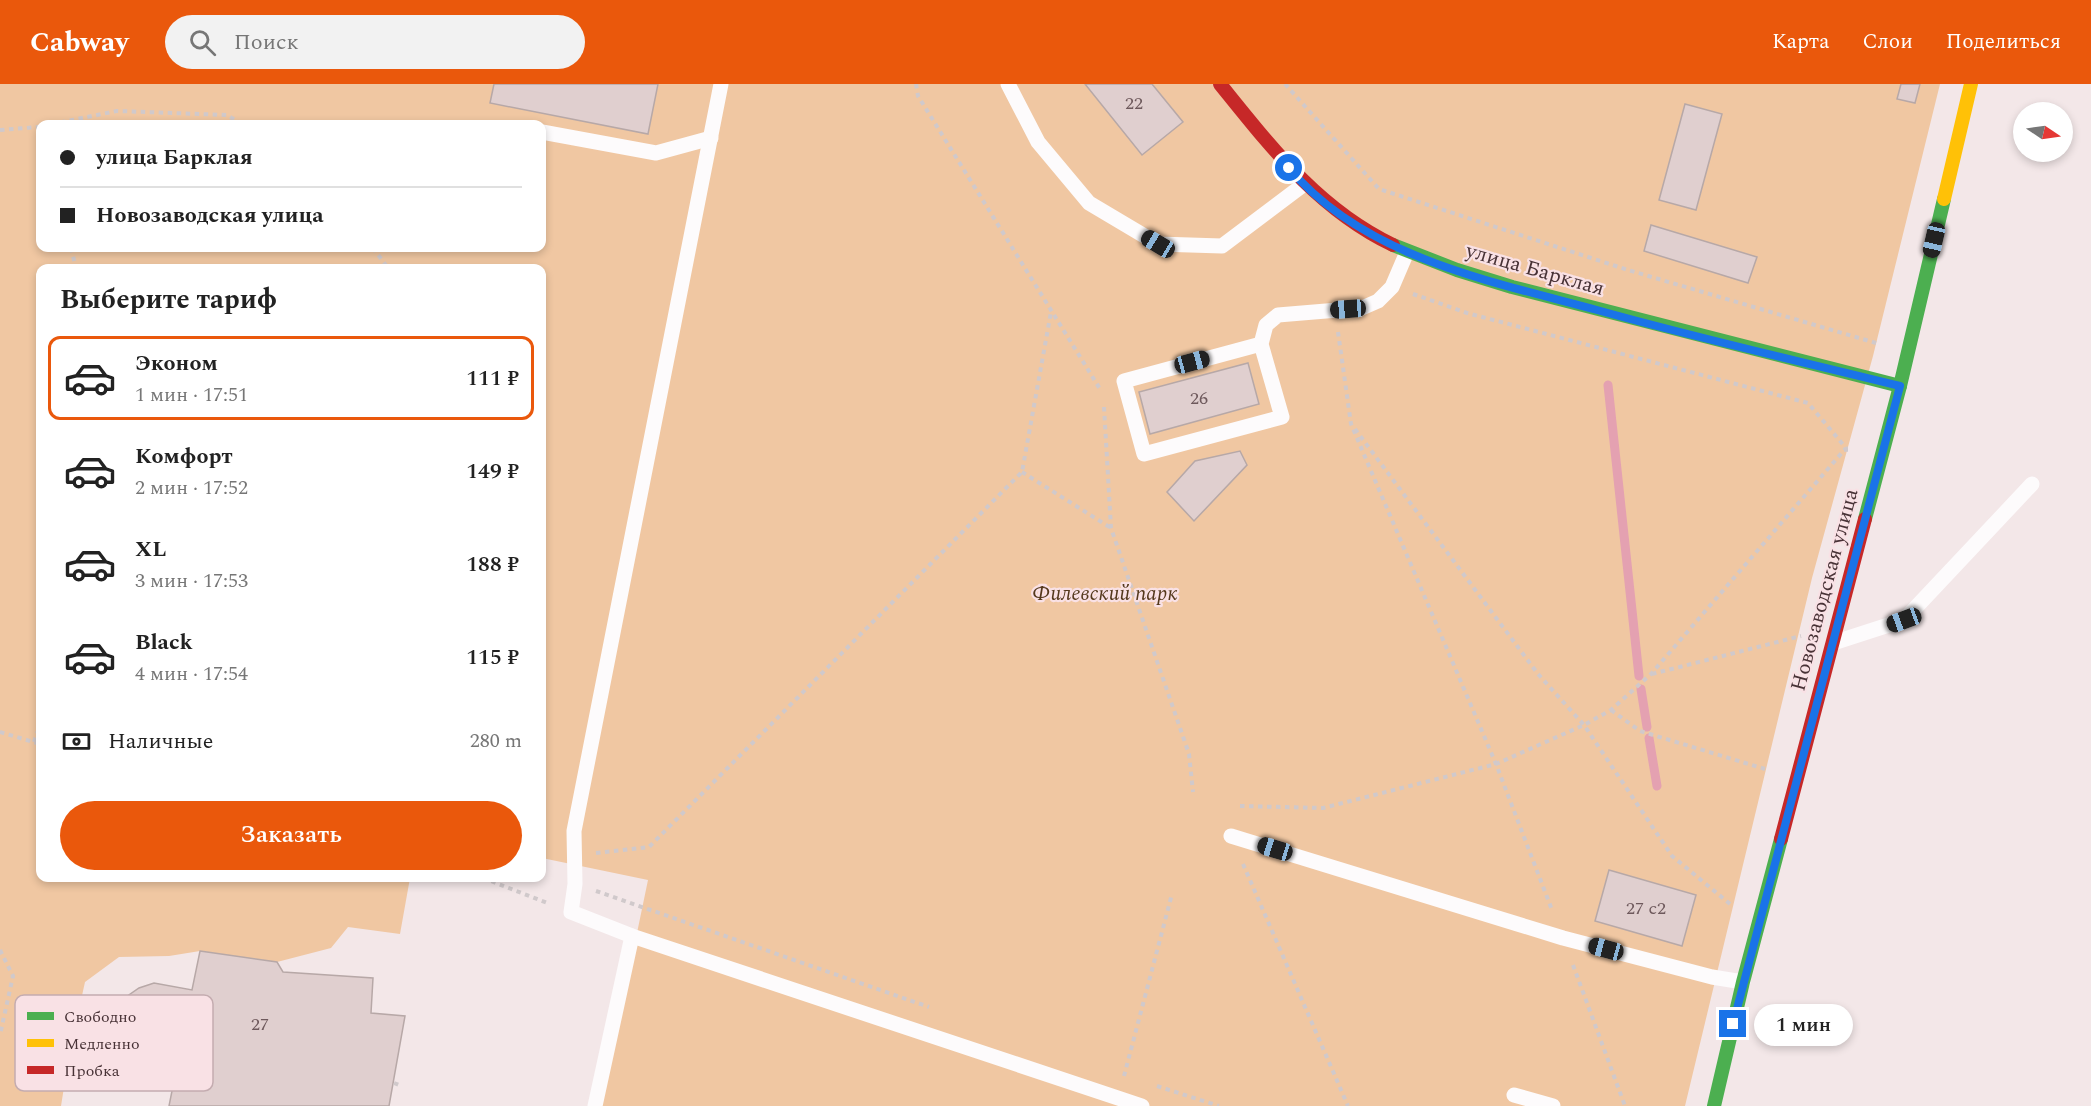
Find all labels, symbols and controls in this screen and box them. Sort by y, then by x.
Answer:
search box [165,15,585,69]
text: Cabway [30,21,129,64]
icon: search [186,26,219,59]
text: Поиск [234,26,299,59]
text: Карта [1772,26,1829,58]
text: Слои [1862,26,1913,58]
text: Поделиться [1946,26,2061,58]
house number: 22 [1125,90,1143,117]
north arrow [2013,102,2073,162]
map controls [2013,102,2073,162]
text: улица Барклая [96,141,253,174]
route start [1275,154,1302,181]
text: Новозаводская улица [96,199,324,232]
car [1921,220,1947,260]
car [1138,227,1178,261]
street label: улица Барклая [1461,235,1608,305]
text: Выберите тариф [60,279,277,321]
car [1329,299,1367,319]
text: Эконом [135,347,218,380]
car [1172,349,1212,375]
icon: car [63,351,117,405]
text: 111 ₽ [466,362,519,395]
text: 1 мин · 17:51 [135,380,248,410]
house number: 26 [1190,385,1208,412]
text: Комфорт [135,440,233,473]
icon: car [63,444,117,498]
text: 149 ₽ [466,455,519,488]
text: 2 мин · 17:52 [135,473,248,503]
street label: Новозаводская улица [1783,485,1868,695]
text: XL [135,533,166,566]
icon: car [63,537,117,591]
text: 188 ₽ [466,548,519,581]
text: 3 мин · 17:53 [135,566,248,596]
park label: Филевский парк [1033,578,1177,610]
car [1884,605,1924,635]
text: Black [135,626,193,659]
icon: car [63,630,117,684]
text: 115 ₽ [466,641,519,674]
text: 4 мин · 17:54 [135,659,248,689]
icon: cash [60,725,93,758]
text: Наличные [108,725,213,758]
text: 280 m [470,726,522,756]
button: Заказать [60,801,522,870]
car [1255,835,1295,863]
house number: 27 с2 [1626,895,1666,922]
car [1586,936,1626,962]
legend [15,995,213,1091]
callout: 1 мин [1754,1003,1853,1045]
text: Свободно [64,1005,136,1029]
route end [1719,1010,1746,1037]
text: 1 мин [1776,1010,1831,1040]
house number: 27 [251,1011,269,1038]
text: Медленно [64,1032,140,1056]
text: Пробка [64,1059,120,1083]

